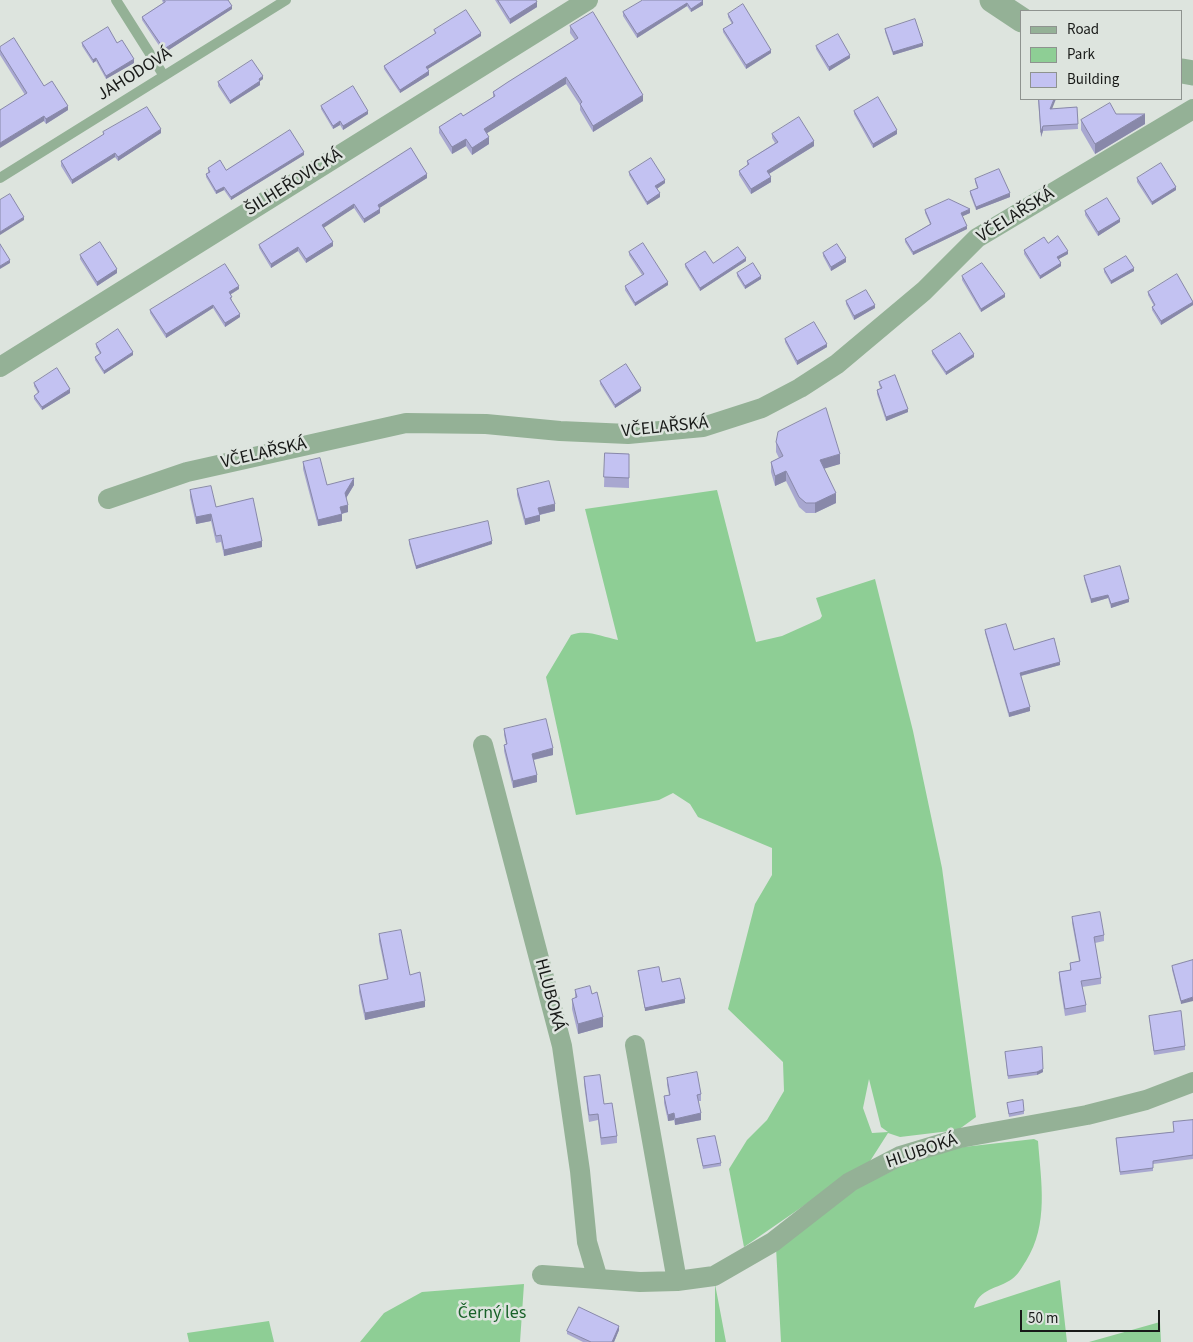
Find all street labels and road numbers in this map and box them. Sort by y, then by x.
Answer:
street label: JAHODOVÁ [94,44,176,106]
street label: ŠILHEŘOVICKÁ [241,145,347,221]
street label: VČELAŘSKÁ [973,184,1059,248]
street label: VČELAŘSKÁ [621,413,709,443]
street label: VČELAŘSKÁ [219,434,309,474]
street label: HLUBOKÁ [529,956,569,1034]
street label: HLUBOKÁ [883,1130,961,1174]

